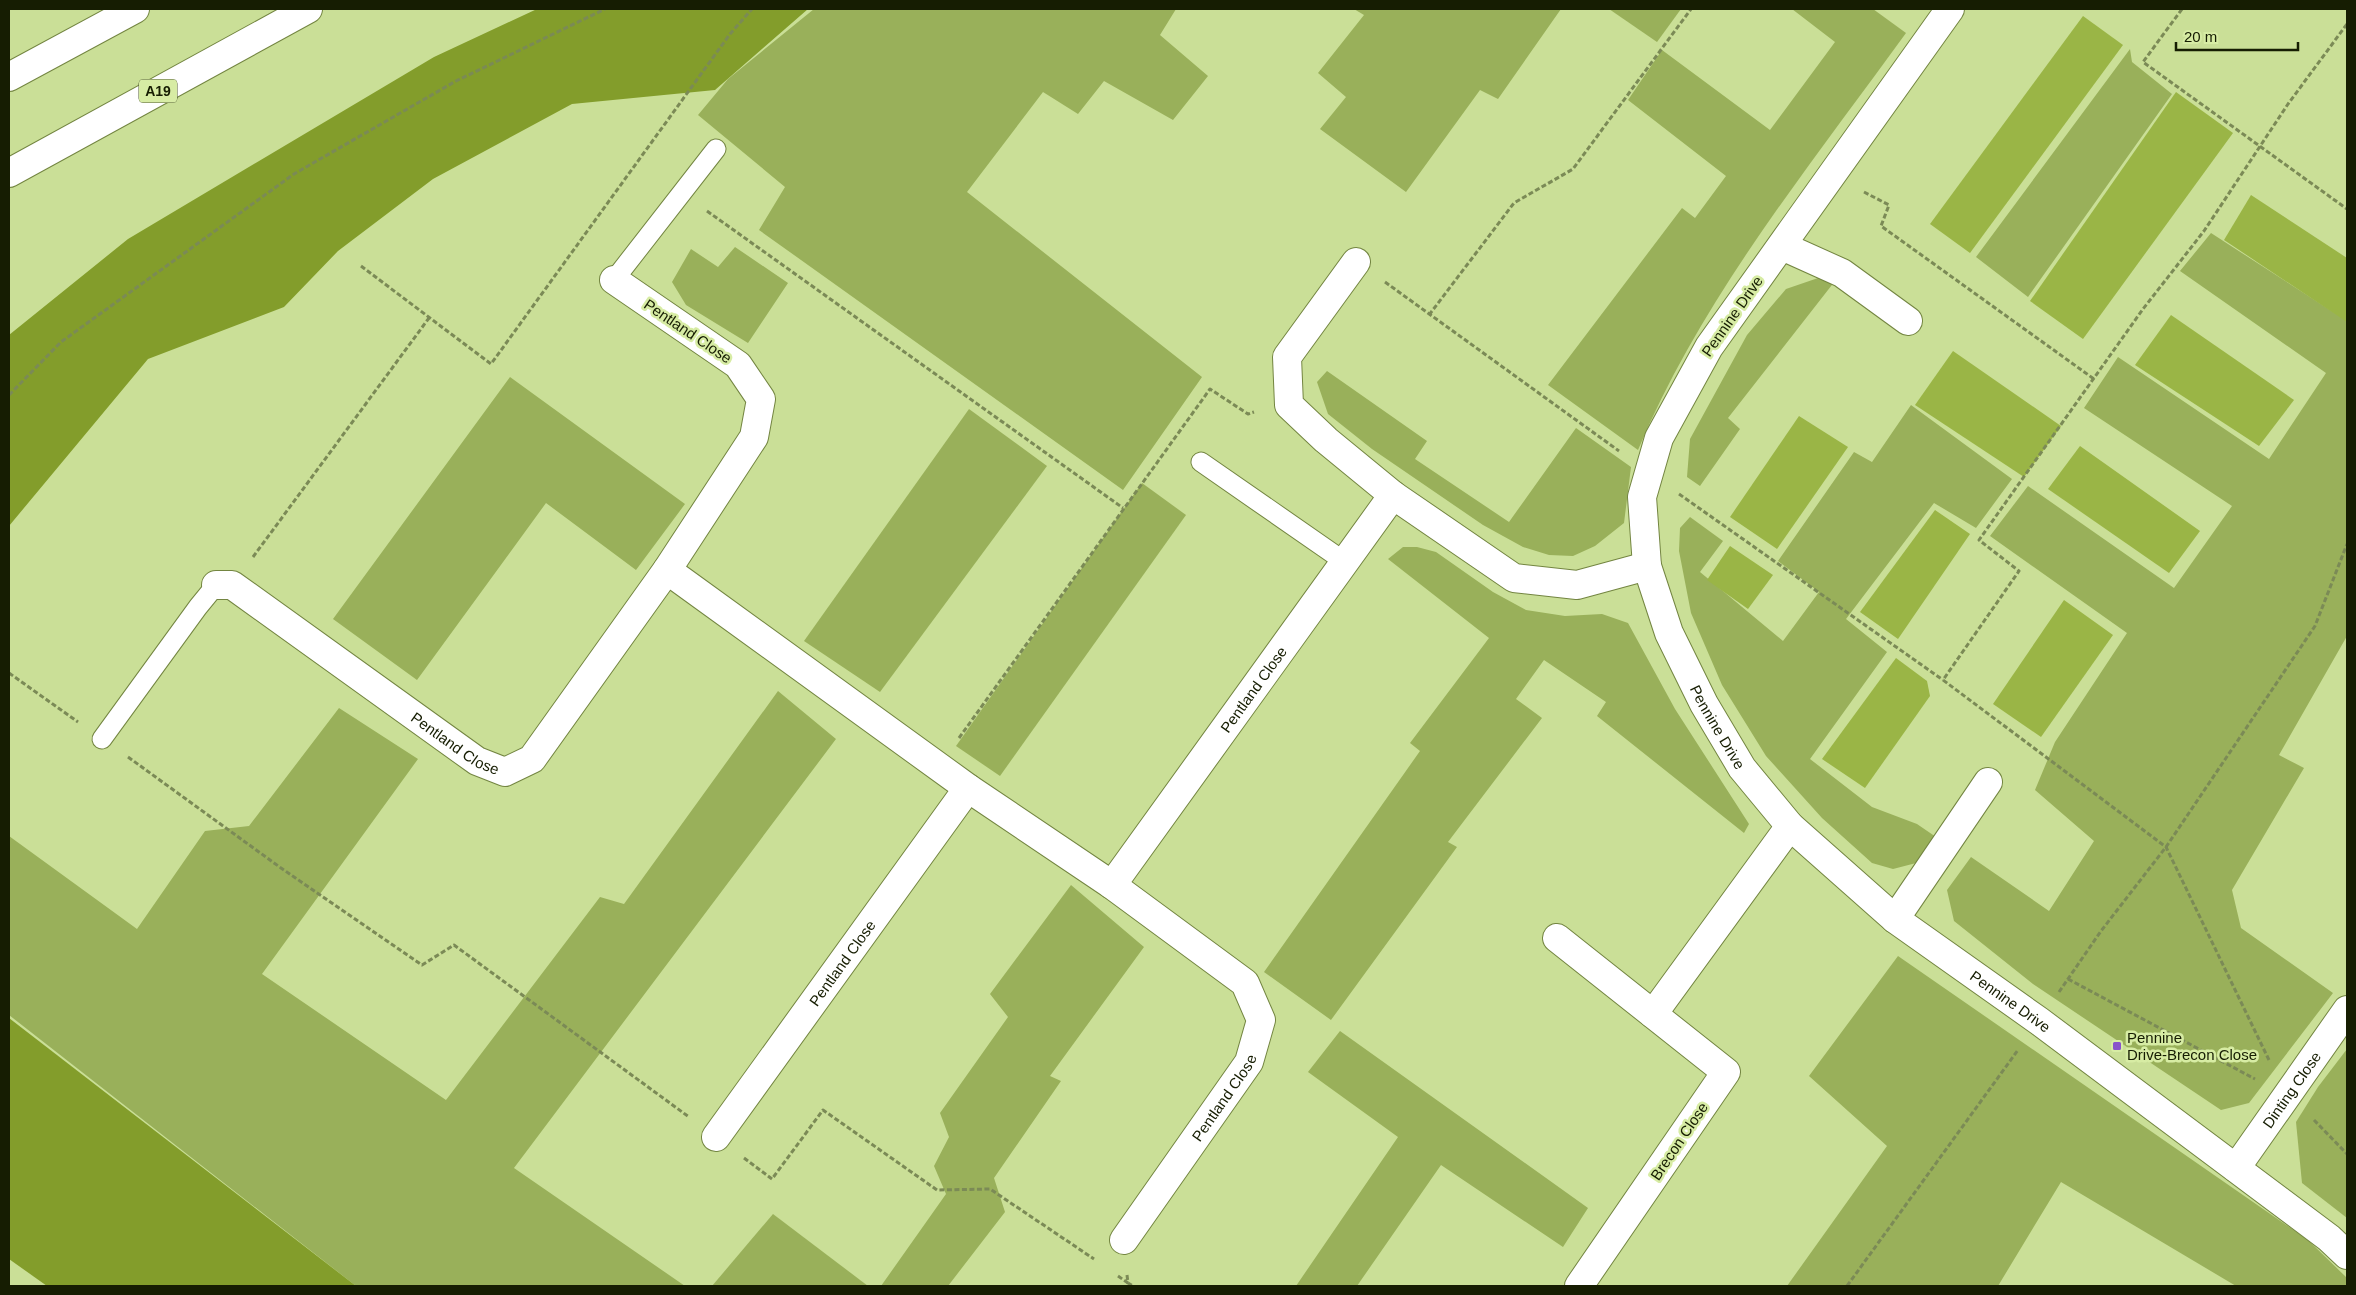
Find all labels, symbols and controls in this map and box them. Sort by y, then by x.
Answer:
scale bar [2176,20,2298,52]
text: 20 m [2184,28,2217,45]
road number: A19 [139,80,177,102]
street label: Pennine Drive [1698,273,1766,359]
street label: Pentland Close [641,296,735,366]
street label: Pentland Close [1216,643,1290,735]
street label: Pennine Drive [1687,682,1749,772]
street label: Pentland Close [408,708,502,777]
street label: Pentland Close [805,916,879,1009]
street label: Pennine Drive [1967,967,2054,1035]
place label: Pennine Drive-Brecon Close [2127,1029,2257,1063]
marker: Pennine Drive-Brecon Close [2111,1040,2123,1052]
street label: Dinting Close [2259,1048,2324,1131]
street label: Pentland Close [1188,1053,1259,1144]
street label: Brecon Close [1647,1099,1711,1183]

